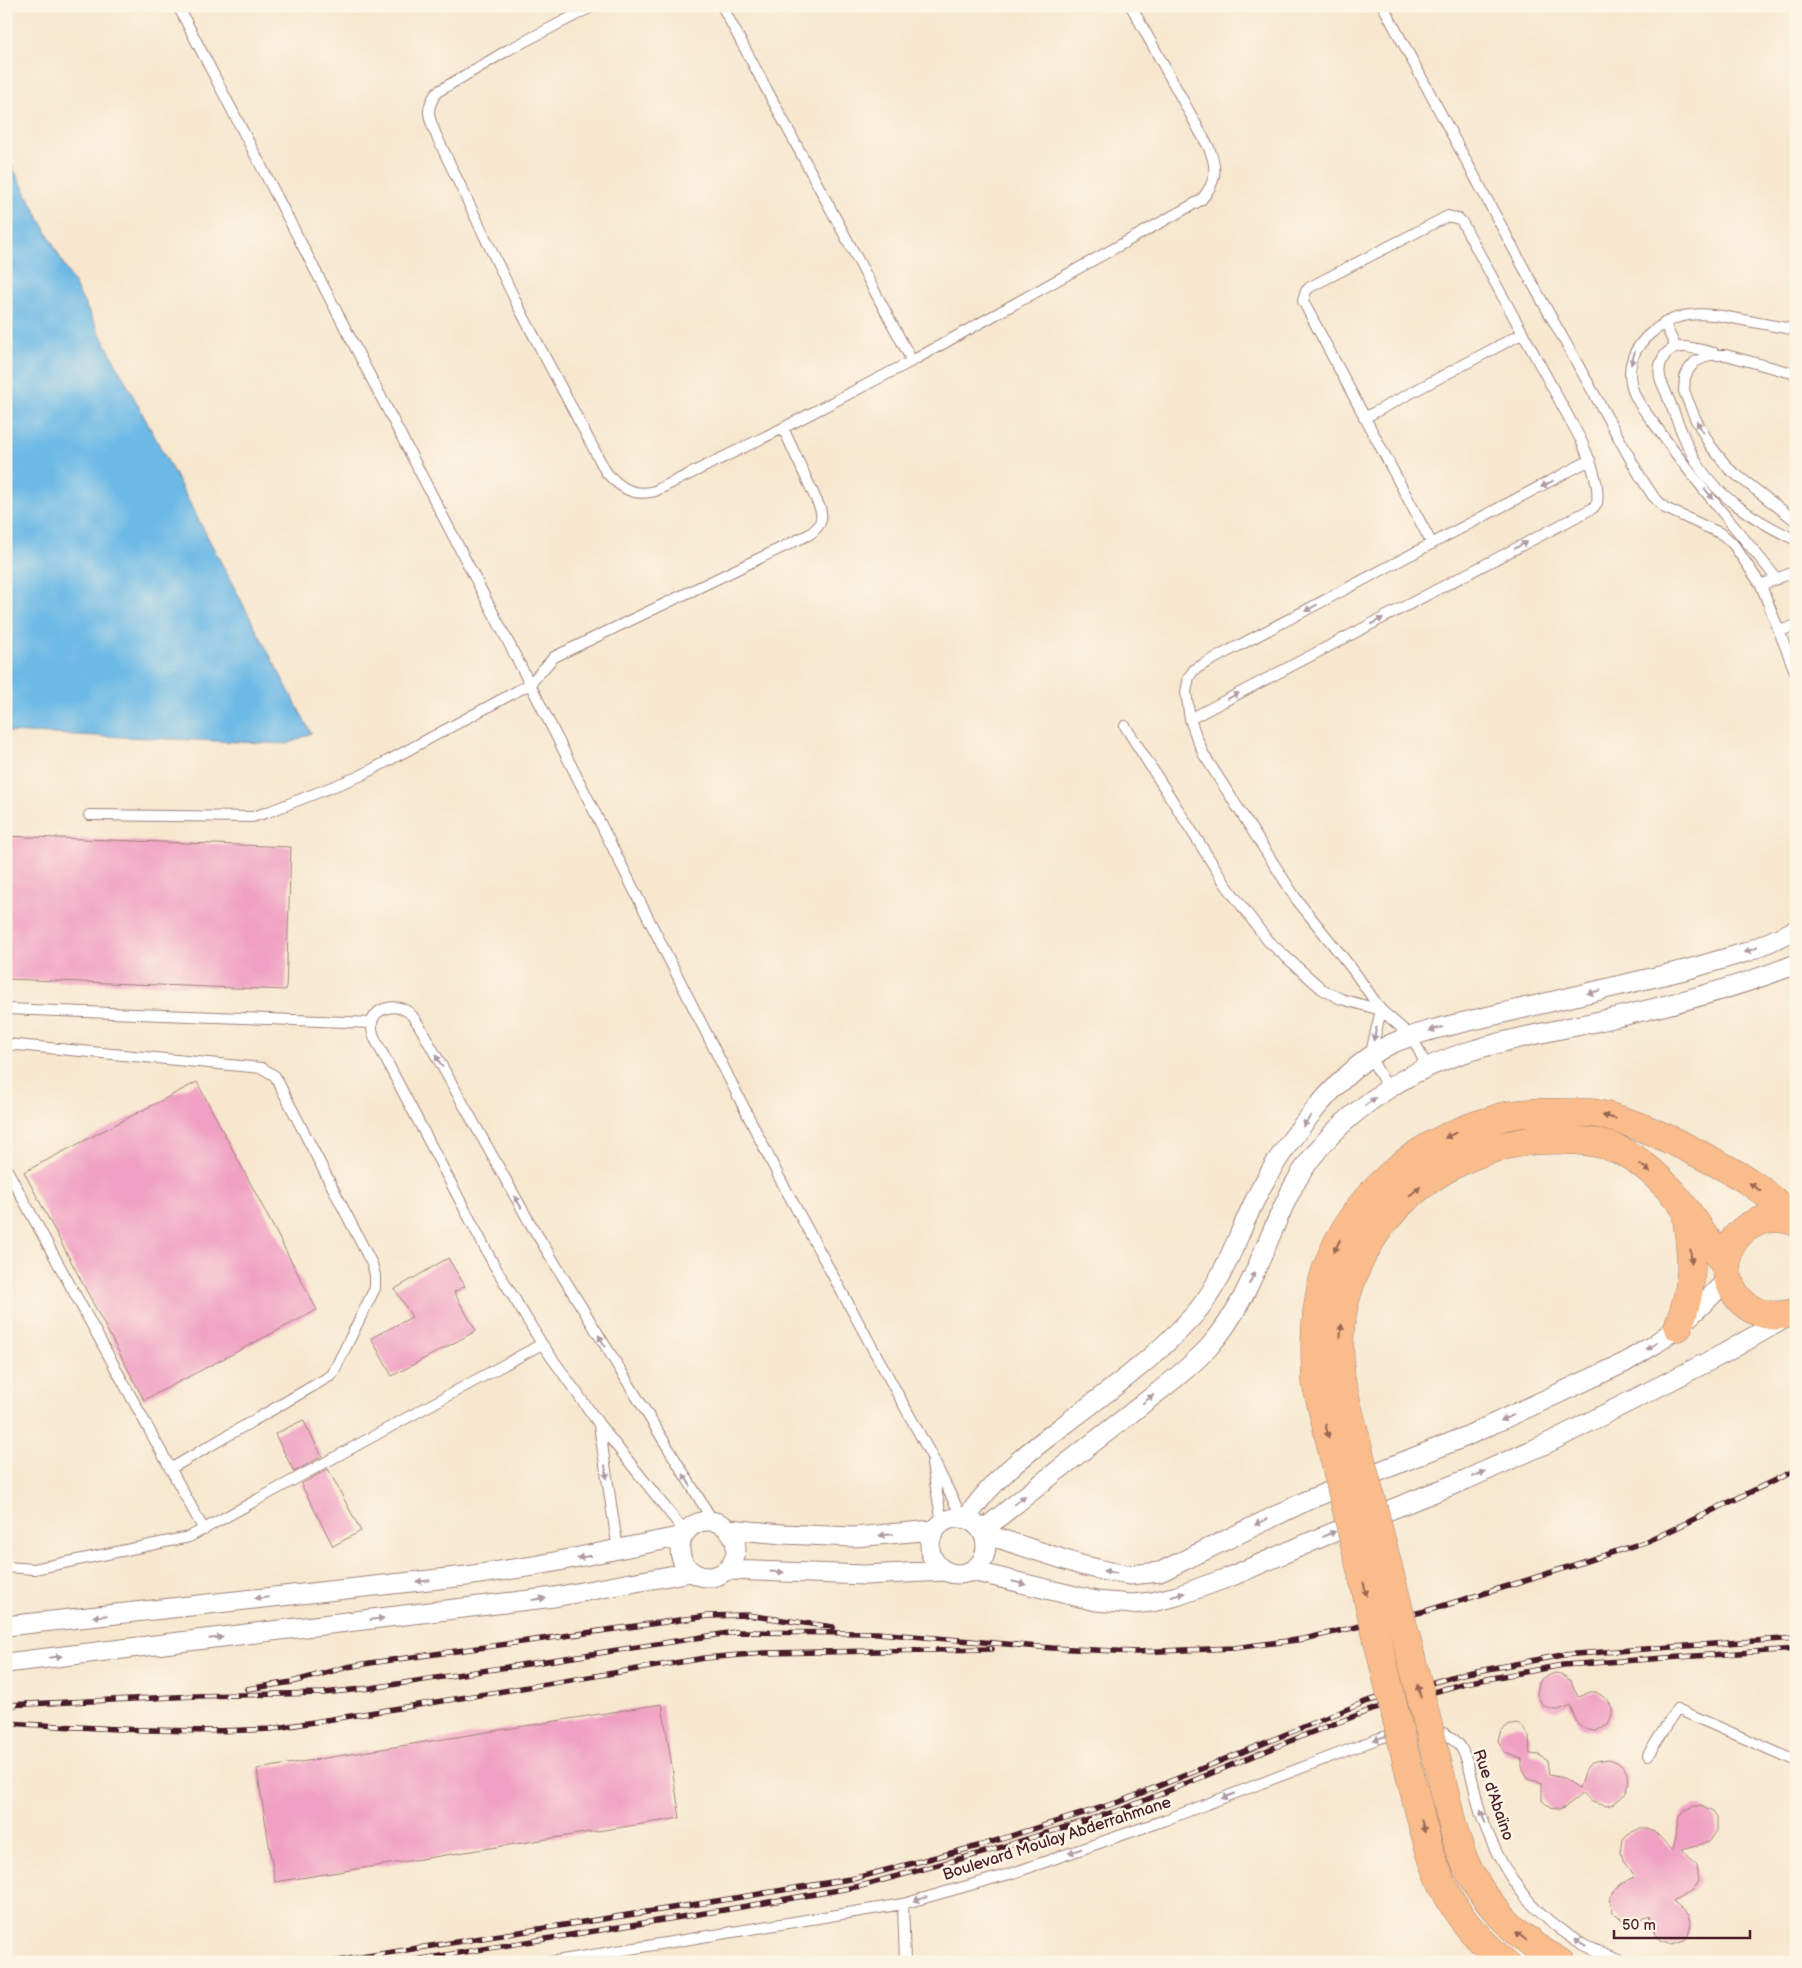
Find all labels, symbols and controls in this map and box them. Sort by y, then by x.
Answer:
one-way arrow [1629,350,1637,365]
one-way arrow [1695,420,1704,433]
one-way arrow [1540,479,1554,488]
one-way arrow [1704,488,1715,501]
one-way arrow [1514,541,1529,549]
one-way arrow [1304,603,1318,612]
one-way arrow [1370,617,1385,625]
one-way arrow [1226,692,1241,700]
one-way arrow [1744,946,1758,954]
one-way arrow [1586,988,1602,996]
one-way arrow [1429,1025,1444,1033]
one-way arrow [1371,1026,1379,1041]
one-way arrow [434,1054,443,1067]
one-way arrow [1363,1097,1377,1107]
one-way arrow [1602,1113,1617,1121]
one-way arrow [1301,1114,1312,1127]
one-way arrow [1444,1131,1458,1139]
one-way arrow [1639,1162,1651,1174]
one-way arrow [1748,1182,1762,1192]
one-way arrow [1408,1186,1421,1197]
one-way arrow [514,1196,523,1209]
one-way arrow [1333,1239,1341,1253]
one-way arrow [1687,1248,1695,1264]
one-way arrow [1249,1271,1257,1285]
one-way arrow [1337,1323,1345,1339]
one-way arrow [597,1335,607,1348]
one-way arrow [1645,1341,1659,1350]
one-way arrow [1141,1394,1154,1405]
one-way arrow [1500,1414,1514,1422]
one-way arrow [1323,1423,1331,1438]
one-way arrow [603,1464,611,1480]
one-way arrow [1472,1469,1486,1477]
one-way arrow [683,1473,692,1486]
one-way arrow [1013,1495,1026,1506]
one-way arrow [1254,1518,1268,1526]
one-way arrow [1322,1530,1337,1538]
one-way arrow [878,1531,894,1539]
one-way arrow [575,1553,591,1561]
one-way arrow [1102,1567,1118,1575]
one-way arrow [769,1569,785,1577]
one-way arrow [415,1577,431,1585]
one-way arrow [1012,1579,1027,1587]
one-way arrow [1361,1581,1369,1596]
one-way arrow [1171,1591,1186,1599]
one-way arrow [253,1595,269,1603]
one-way arrow [531,1595,547,1603]
one-way arrow [92,1612,108,1620]
one-way arrow [370,1615,386,1623]
one-way arrow [208,1634,224,1642]
one-way arrow [47,1653,63,1661]
one-way arrow [1415,1683,1423,1698]
one-way arrow [1372,1735,1387,1743]
street label: Rue d'Abaïno [1469,1747,1517,1843]
one-way arrow [1220,1792,1235,1800]
street label: Boulevard Moulay Abderrahmane [940,1793,1174,1885]
one-way arrow [1479,1809,1487,1824]
one-way arrow [1419,1819,1427,1834]
one-way arrow [1068,1848,1083,1855]
one-way arrow [912,1895,928,1903]
scale bar [1614,1908,1751,1940]
text: 50 m [1622,1916,1656,1935]
one-way arrow [1515,1930,1528,1941]
one-way arrow [1574,1937,1587,1946]

